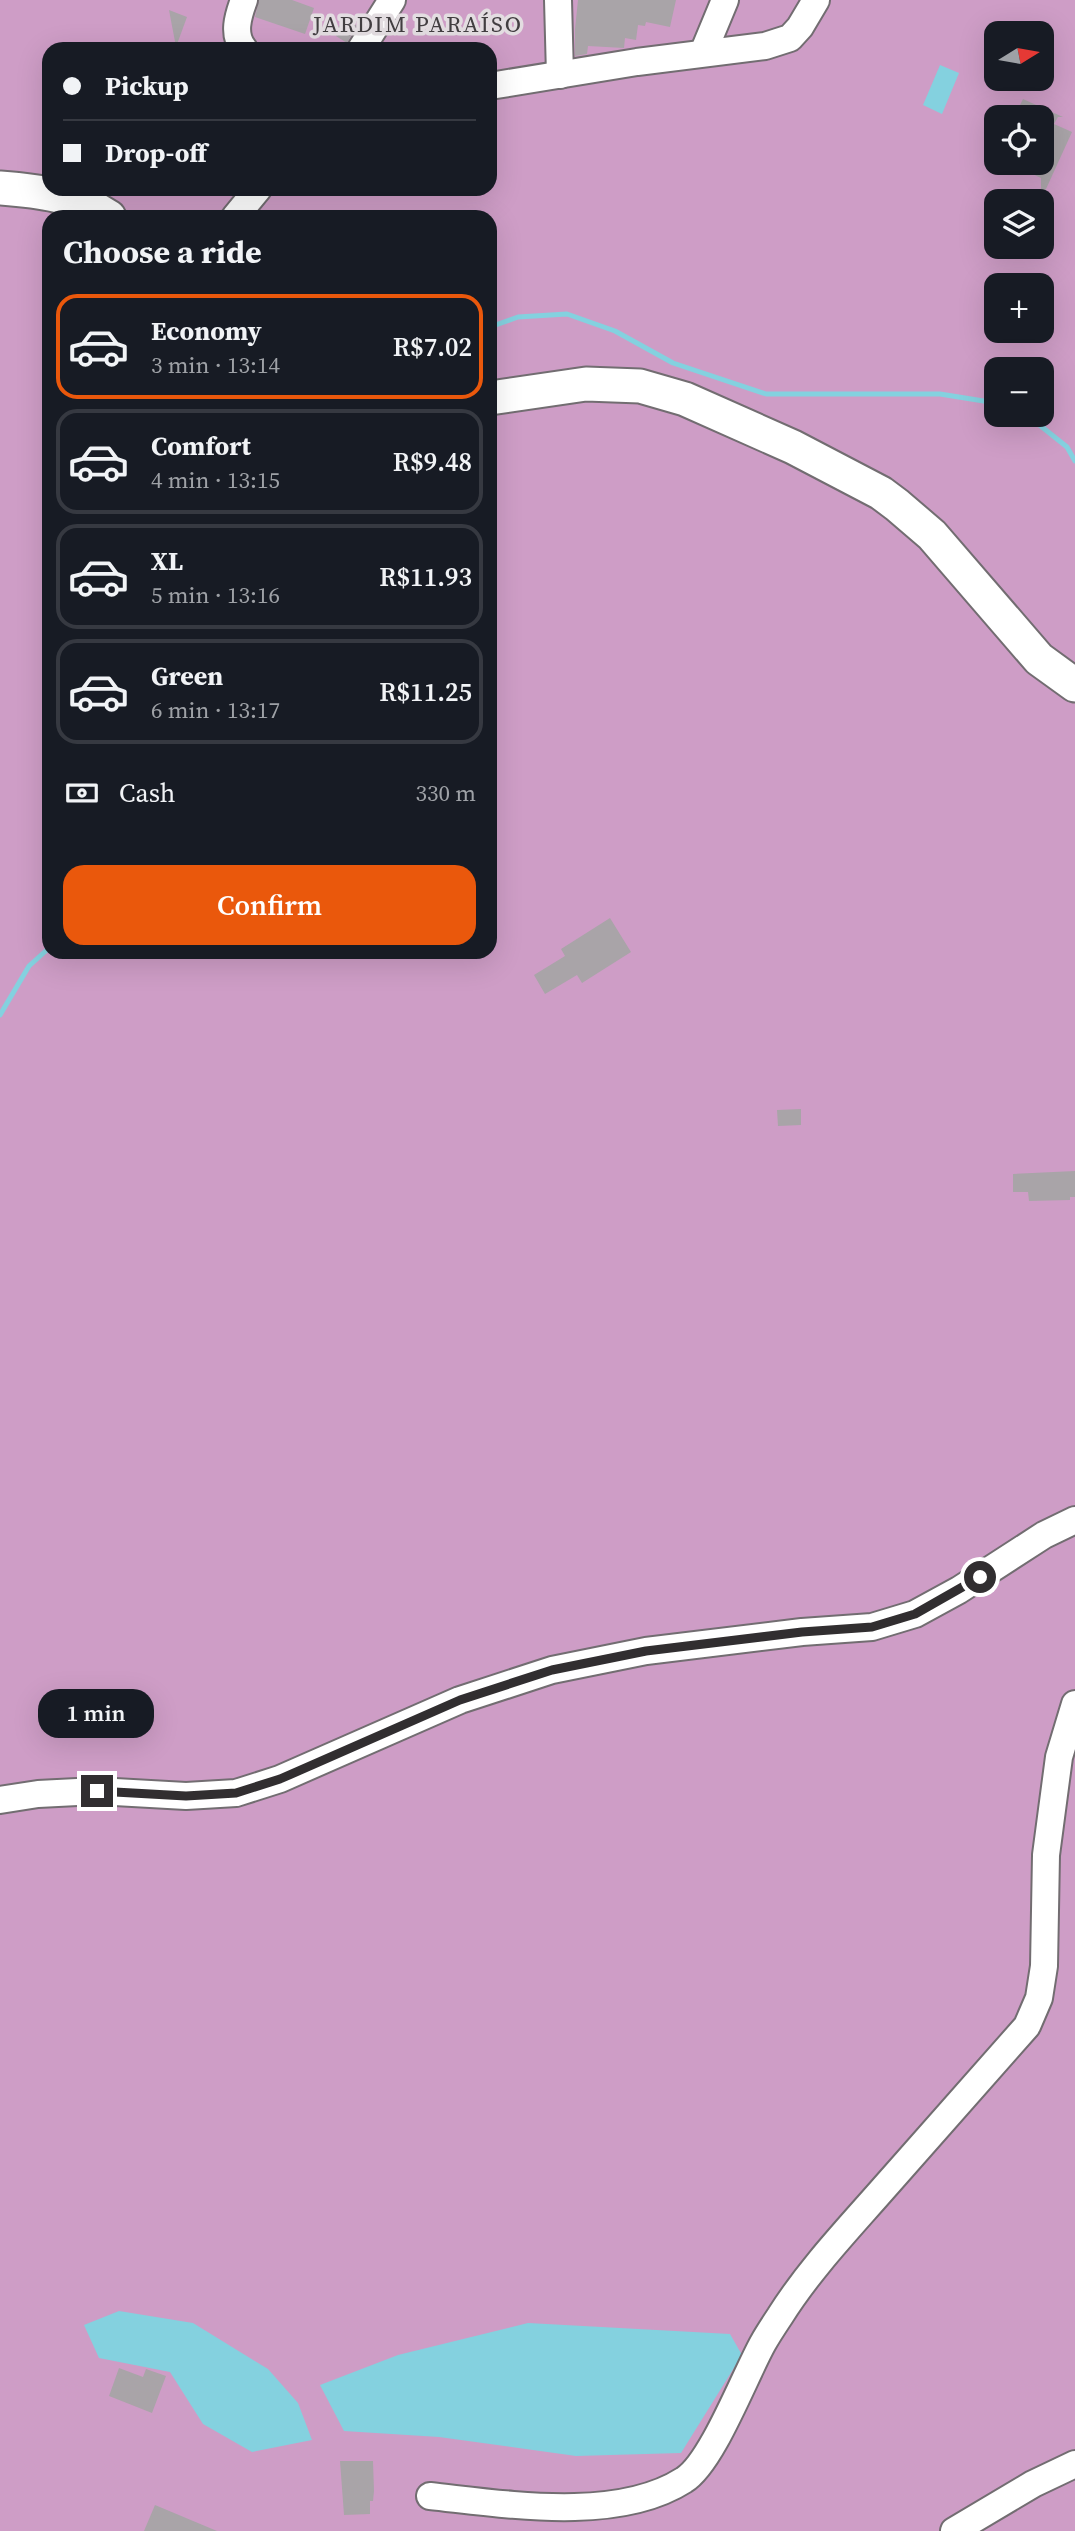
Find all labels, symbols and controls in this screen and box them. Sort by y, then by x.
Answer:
district label: JARDIM PARAÍSO [312,8,523,40]
north arrow [984,21,1054,91]
map controls [984,21,1054,427]
text: Pickup [105,68,189,104]
button: locate [984,105,1054,175]
text: Drop-off [105,135,207,171]
button: layers [984,189,1054,259]
text: Choose a ride [63,230,262,274]
button: + [984,273,1054,343]
text: Economy [151,313,262,349]
icon: car [67,315,130,378]
text: R$7.02 [393,329,472,365]
text: 3 min · 13:14 [151,349,280,381]
button: − [984,357,1054,427]
text: Comfort [151,428,251,464]
icon: car [67,430,130,493]
text: R$9.48 [393,444,472,480]
text: 4 min · 13:15 [151,464,280,496]
text: XL [151,543,183,579]
icon: car [67,545,130,608]
text: R$11.93 [379,559,472,595]
text: 5 min · 13:16 [151,579,280,611]
text: Green [151,658,223,694]
icon: car [67,660,130,723]
text: R$11.25 [379,674,472,710]
text: 6 min · 13:17 [151,694,280,726]
icon: cash [63,774,101,812]
text: Cash [119,775,175,811]
text: 330 m [415,777,476,809]
button: Confirm [63,865,476,945]
route start [964,1561,996,1593]
callout: 1 min [39,1690,155,1738]
text: 1 min [66,1697,126,1729]
route end [81,1775,113,1807]

